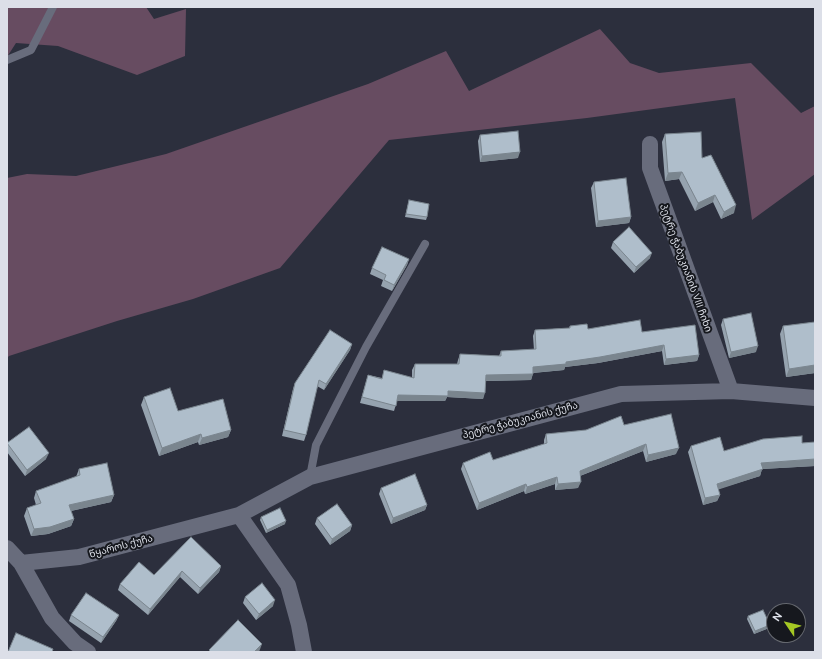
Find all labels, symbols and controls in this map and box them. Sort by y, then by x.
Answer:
street label: პეტრე ჭაბუკიანის VIII ჩიხი [657,202,715,334]
street label: პეტრე ჭაბუკიანის ქუჩა [461,399,579,441]
street label: წყაროს ქუჩა [88,532,154,560]
north arrow [766,603,806,643]
text: N [770,610,784,623]

